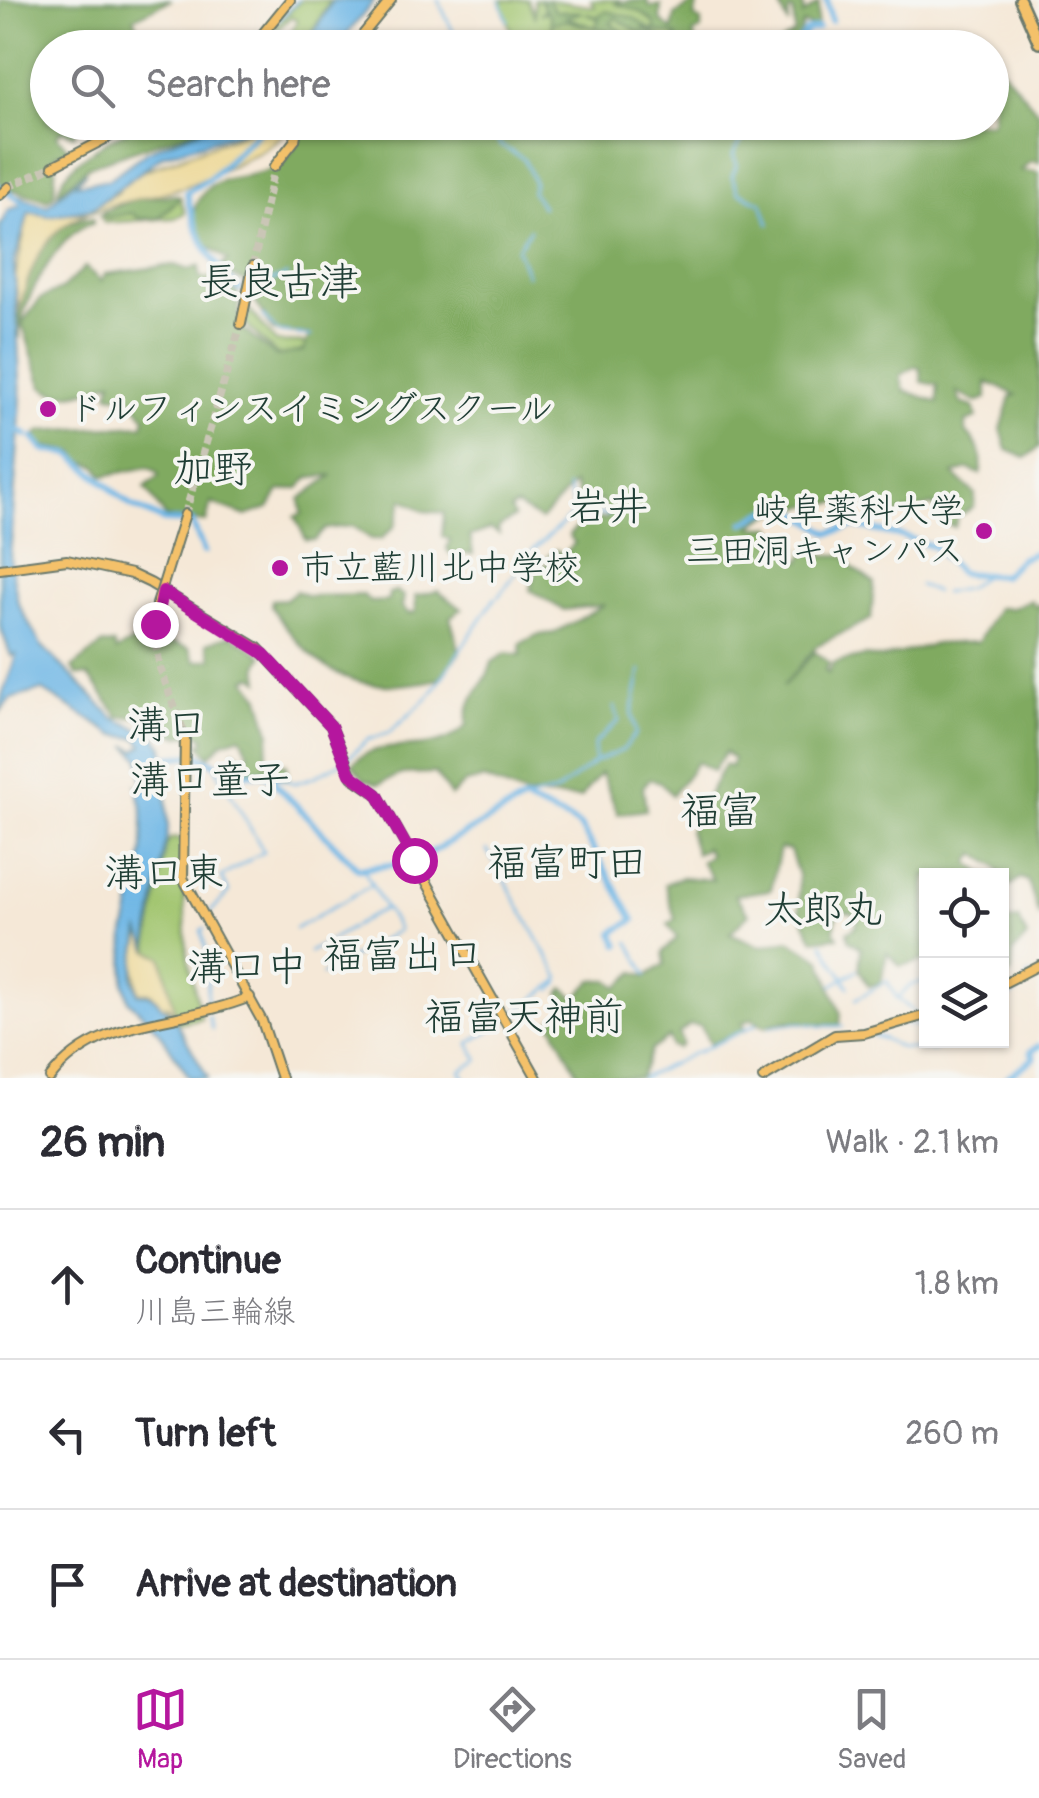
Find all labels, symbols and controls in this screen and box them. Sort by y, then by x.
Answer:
search box [30,30,1009,140]
icon: search [65,58,120,113]
text: Search here [145,61,331,109]
district label: 長良古津 [199,258,359,307]
place label: ドルフィンスイミングスクール [68,387,554,431]
marker: ドルフィンスイミングスクール [37,398,59,420]
district label: 加野 [173,445,253,494]
district label: 岩井 [568,483,648,532]
place label: 岐阜薬科大学 三田洞キャンパス [685,489,964,573]
marker: 岐阜薬科大学 三田洞キャンパス [973,520,995,542]
place label: 市立藍川北中学校 [300,546,580,590]
marker: 市立藍川北中学校 [269,557,291,579]
route end [133,602,179,648]
district label: 溝口 [127,701,207,750]
district label: 溝口童子 [130,756,290,805]
district label: 福富 [680,787,760,836]
route start [392,838,438,884]
district label: 福富町田 [487,839,647,888]
district label: 溝口東 [104,849,224,898]
map controls [919,868,1009,1048]
button: locate [919,868,1009,958]
district label: 太郎丸 [763,886,883,935]
district label: 福富出口 [323,931,483,980]
district label: 溝口中 [187,943,307,992]
button: layers [919,958,1009,1048]
district label: 福富天神前 [424,993,624,1042]
text: 26 min [40,1117,165,1169]
text: Walk · 2.1 km [825,1123,999,1163]
text: Continue [135,1237,281,1285]
icon: ahead [40,1257,95,1312]
text: 1.8 km [915,1264,999,1304]
text: 川島三輪線 [135,1292,295,1332]
icon: left [40,1407,95,1462]
text: Turn left [135,1410,276,1458]
text: 260 m [905,1414,999,1454]
icon: arrive [40,1557,95,1612]
text: Arrive at destination [135,1560,457,1608]
tab: Map [133,1682,188,1777]
tab: Directions [453,1682,572,1777]
tab: Saved [837,1682,906,1777]

